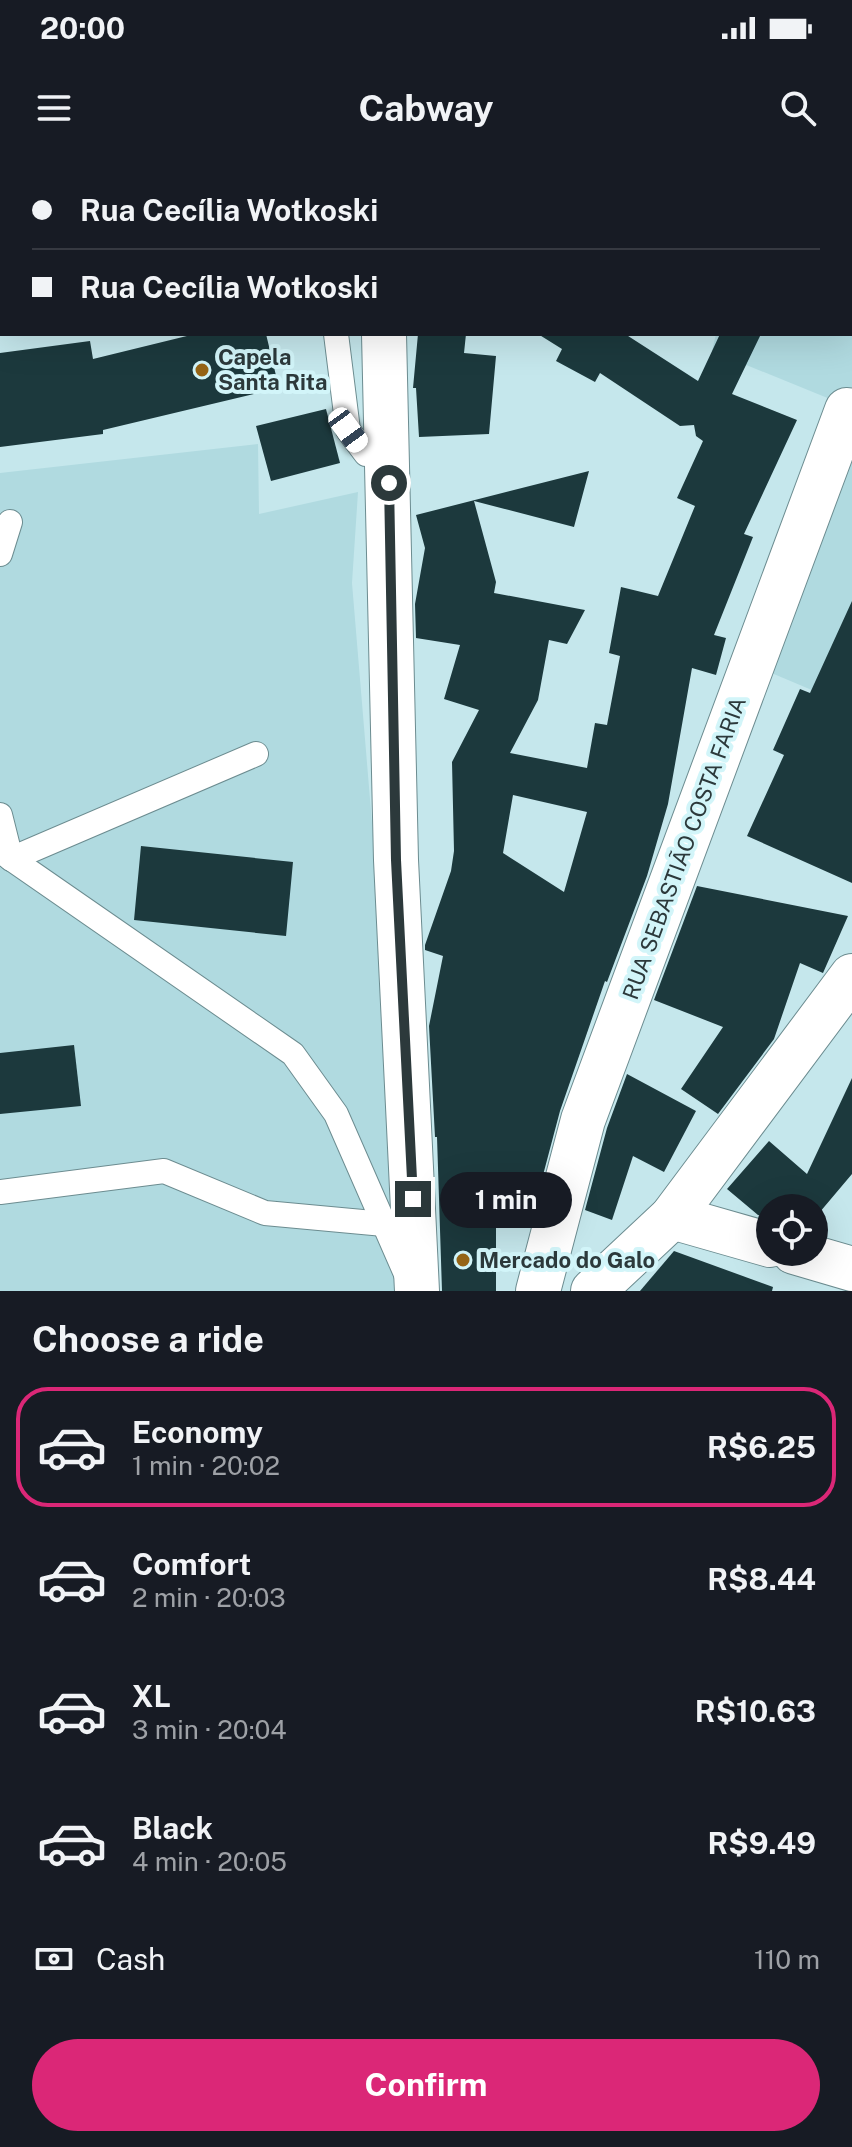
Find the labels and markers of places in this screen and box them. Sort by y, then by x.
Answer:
place label: Capela Santa Rita [218,344,327,395]
marker: Capela Santa Rita [193,361,211,379]
place label: Mercado do Galo [479,1247,655,1273]
marker: Mercado do Galo [454,1251,472,1269]

